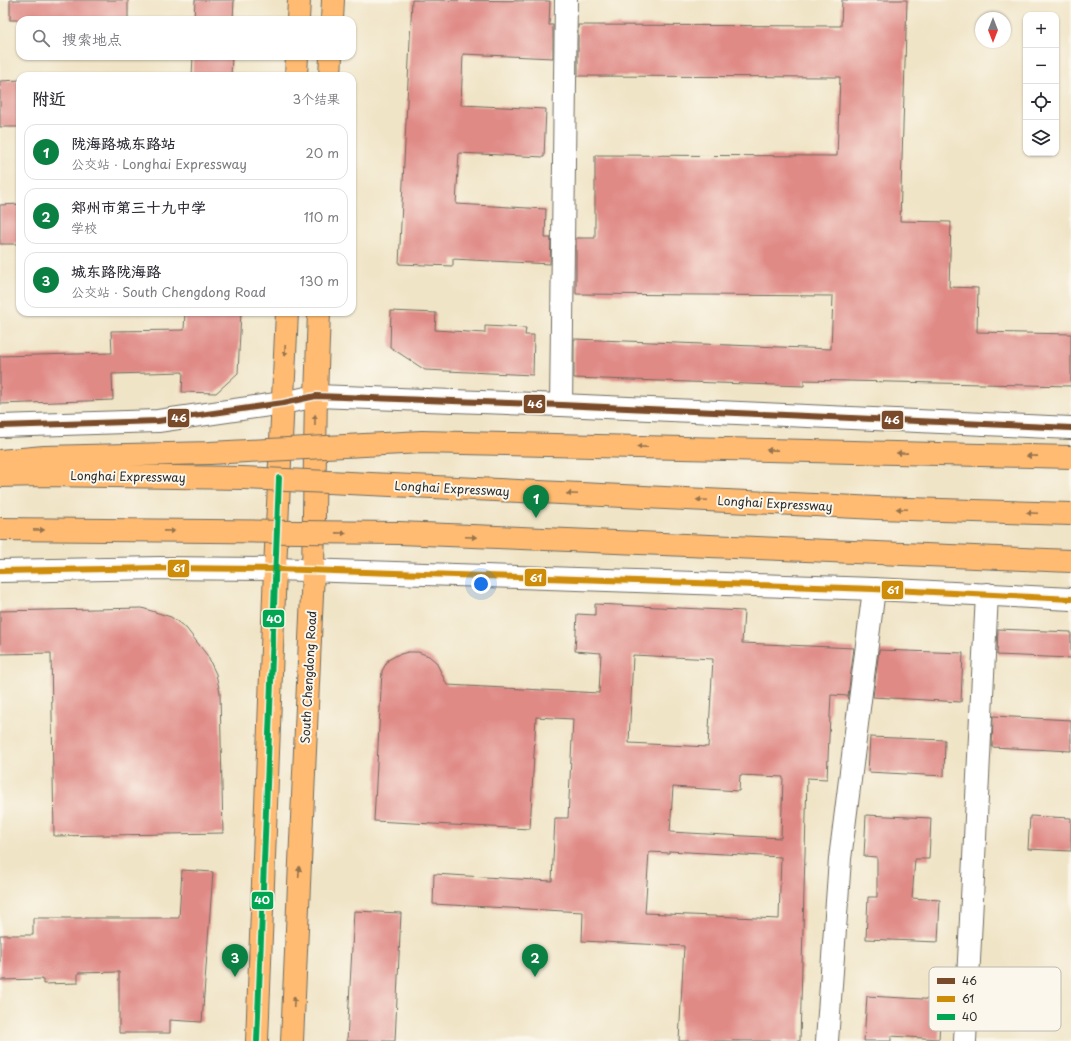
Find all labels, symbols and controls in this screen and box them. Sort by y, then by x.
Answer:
north arrow [975,12,1011,48]
map controls [1023,12,1059,156]
button: + [1023,12,1059,48]
search box [16,16,356,60]
icon: search [30,27,52,49]
text: 搜索地点 [62,27,122,50]
button: − [1023,48,1059,84]
button: locate [1023,84,1059,120]
text: 附近 [32,85,66,111]
text: 3个结果 [292,89,340,108]
button: layers [1023,120,1059,156]
text: 陇海路城东路站 [71,131,176,154]
text: 1 [43,143,49,162]
text: 20 m [305,143,339,162]
text: 公交站 · Longhai Expressway [71,154,247,173]
text: 郑州市第三十九中学 [71,195,206,218]
text: 2 [41,207,51,226]
text: 110 m [304,207,339,226]
text: 学校 [71,218,97,237]
text: 城东路陇海路 [71,259,161,282]
text: 3 [42,271,50,290]
text: 130 m [300,271,339,290]
text: 公交站 · South Chengdong Road [71,282,266,301]
one-way arrow [282,345,288,358]
line badge: 46 [523,394,546,414]
text: 46 [527,395,543,412]
line badge: 46 [167,408,190,428]
text: 46 [171,409,187,426]
line badge: 46 [881,410,904,430]
text: 46 [884,411,900,428]
one-way arrow [312,413,318,426]
one-way arrow [635,444,648,450]
one-way arrow [765,447,778,453]
one-way arrow [895,450,908,456]
one-way arrow [1025,453,1038,459]
street label: Longhai Expressway [70,466,186,486]
street label: Longhai Expressway [394,476,510,500]
pin: 1 [523,485,549,518]
one-way arrow [566,490,578,497]
street label: Longhai Expressway [717,491,833,515]
one-way arrow [695,497,708,503]
one-way arrow [895,506,908,512]
one-way arrow [1025,510,1038,516]
one-way arrow [33,527,46,533]
one-way arrow [163,528,176,534]
one-way arrow [335,530,348,536]
one-way arrow [465,533,477,540]
line badge: 61 [167,559,190,578]
text: 61 [173,559,185,576]
line badge: 61 [524,568,547,587]
text: 61 [530,569,542,586]
your location [471,574,491,594]
line badge: 61 [881,580,904,600]
text: 61 [887,581,899,598]
line badge: 40 [262,609,285,628]
text: 40 [266,610,282,627]
street label: South Chengdong Road [296,610,320,744]
one-way arrow [296,866,303,878]
line badge: 40 [251,891,274,910]
text: 40 [254,891,270,908]
pin: 3 [222,944,248,977]
pin: 2 [522,944,548,977]
legend [929,967,1061,1031]
text: 46 [962,972,977,989]
text: 61 [962,990,974,1007]
one-way arrow [290,996,297,1008]
text: 40 [962,1008,977,1025]

